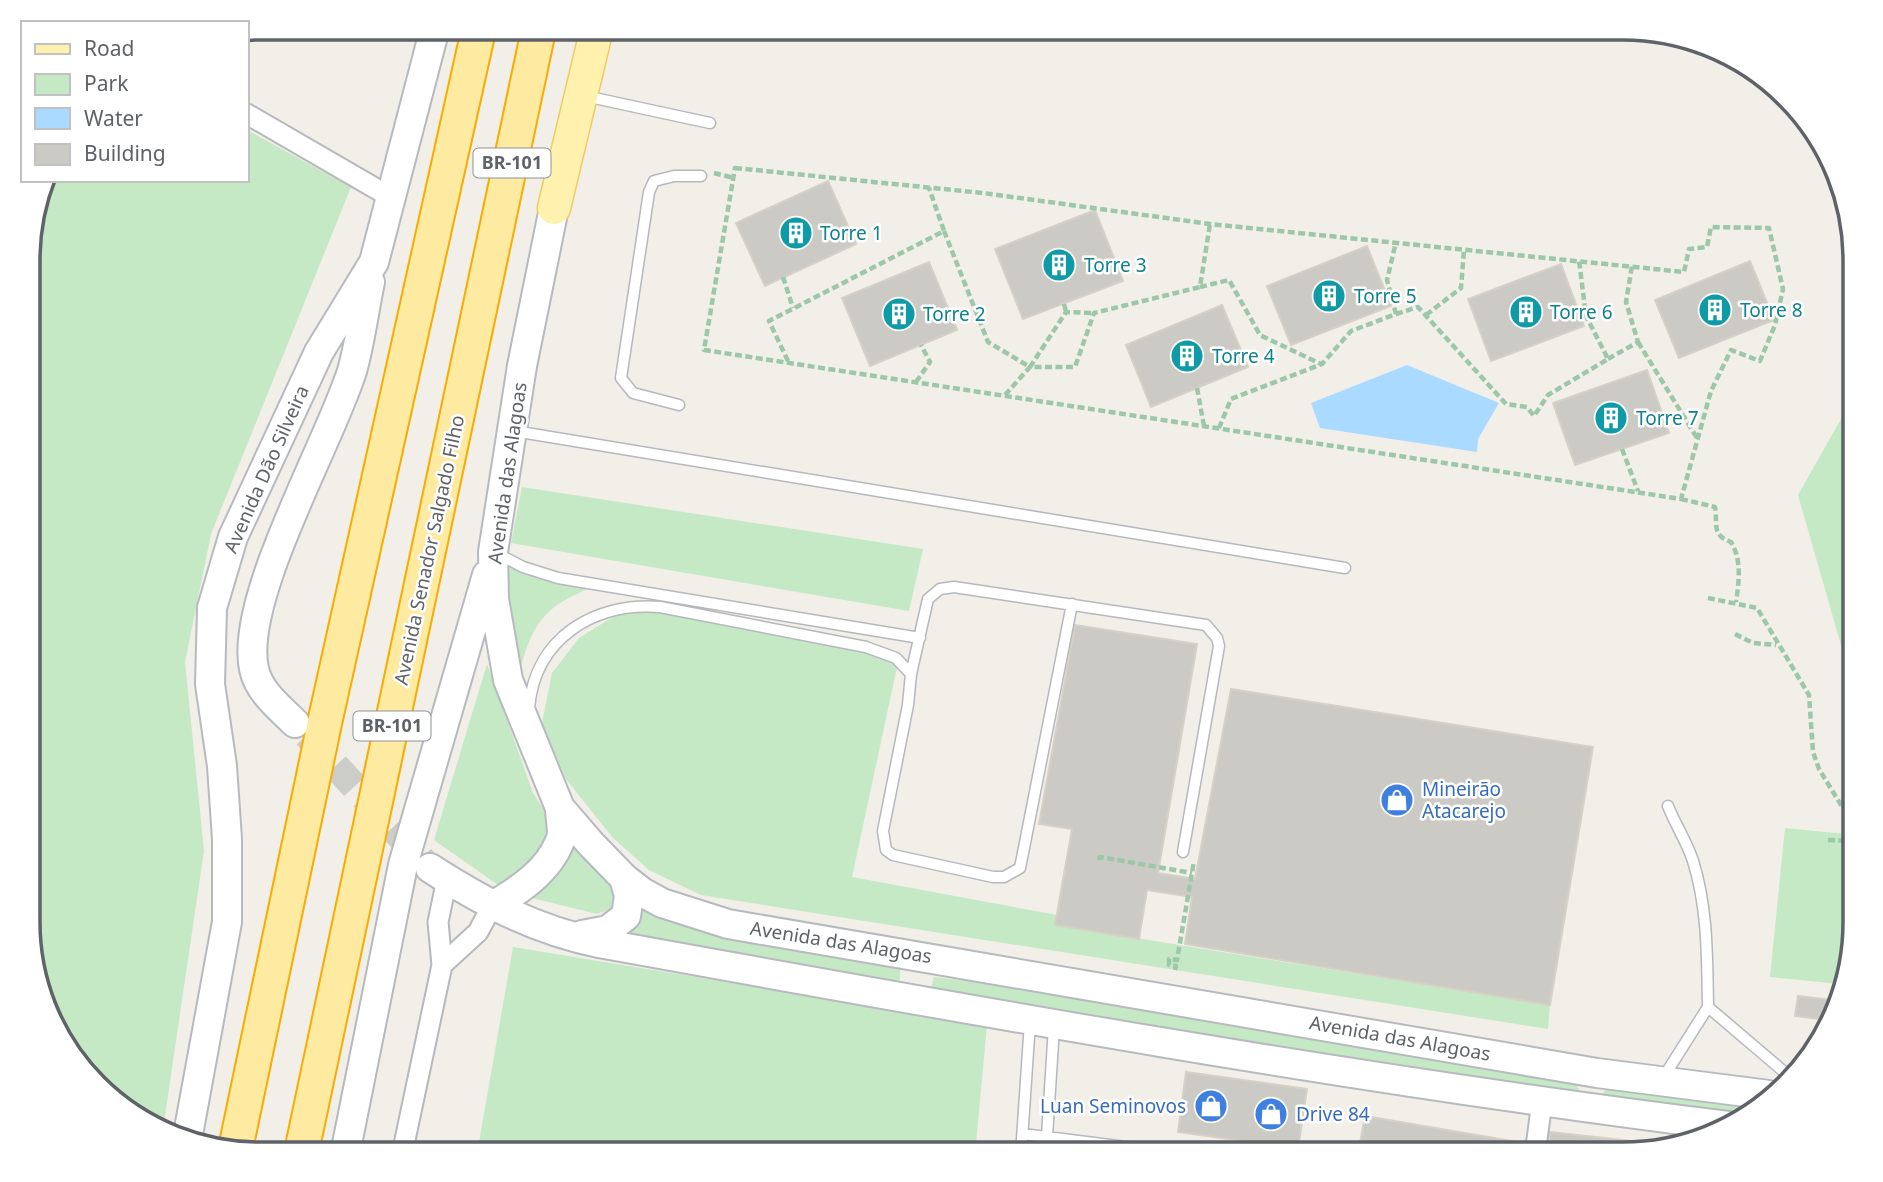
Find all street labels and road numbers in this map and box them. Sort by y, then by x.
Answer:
road number: BR-101 [474,148,550,178]
street label: Avenida das Alagoas [481,380,533,566]
street label: Avenida Dão Silveira [217,381,315,557]
street label: Avenida Senador Salgado Filho [388,413,470,687]
road number: BR-101 [354,712,430,740]
street label: Avenida das Alagoas [748,915,934,969]
street label: Avenida das Alagoas [1307,1009,1493,1067]

